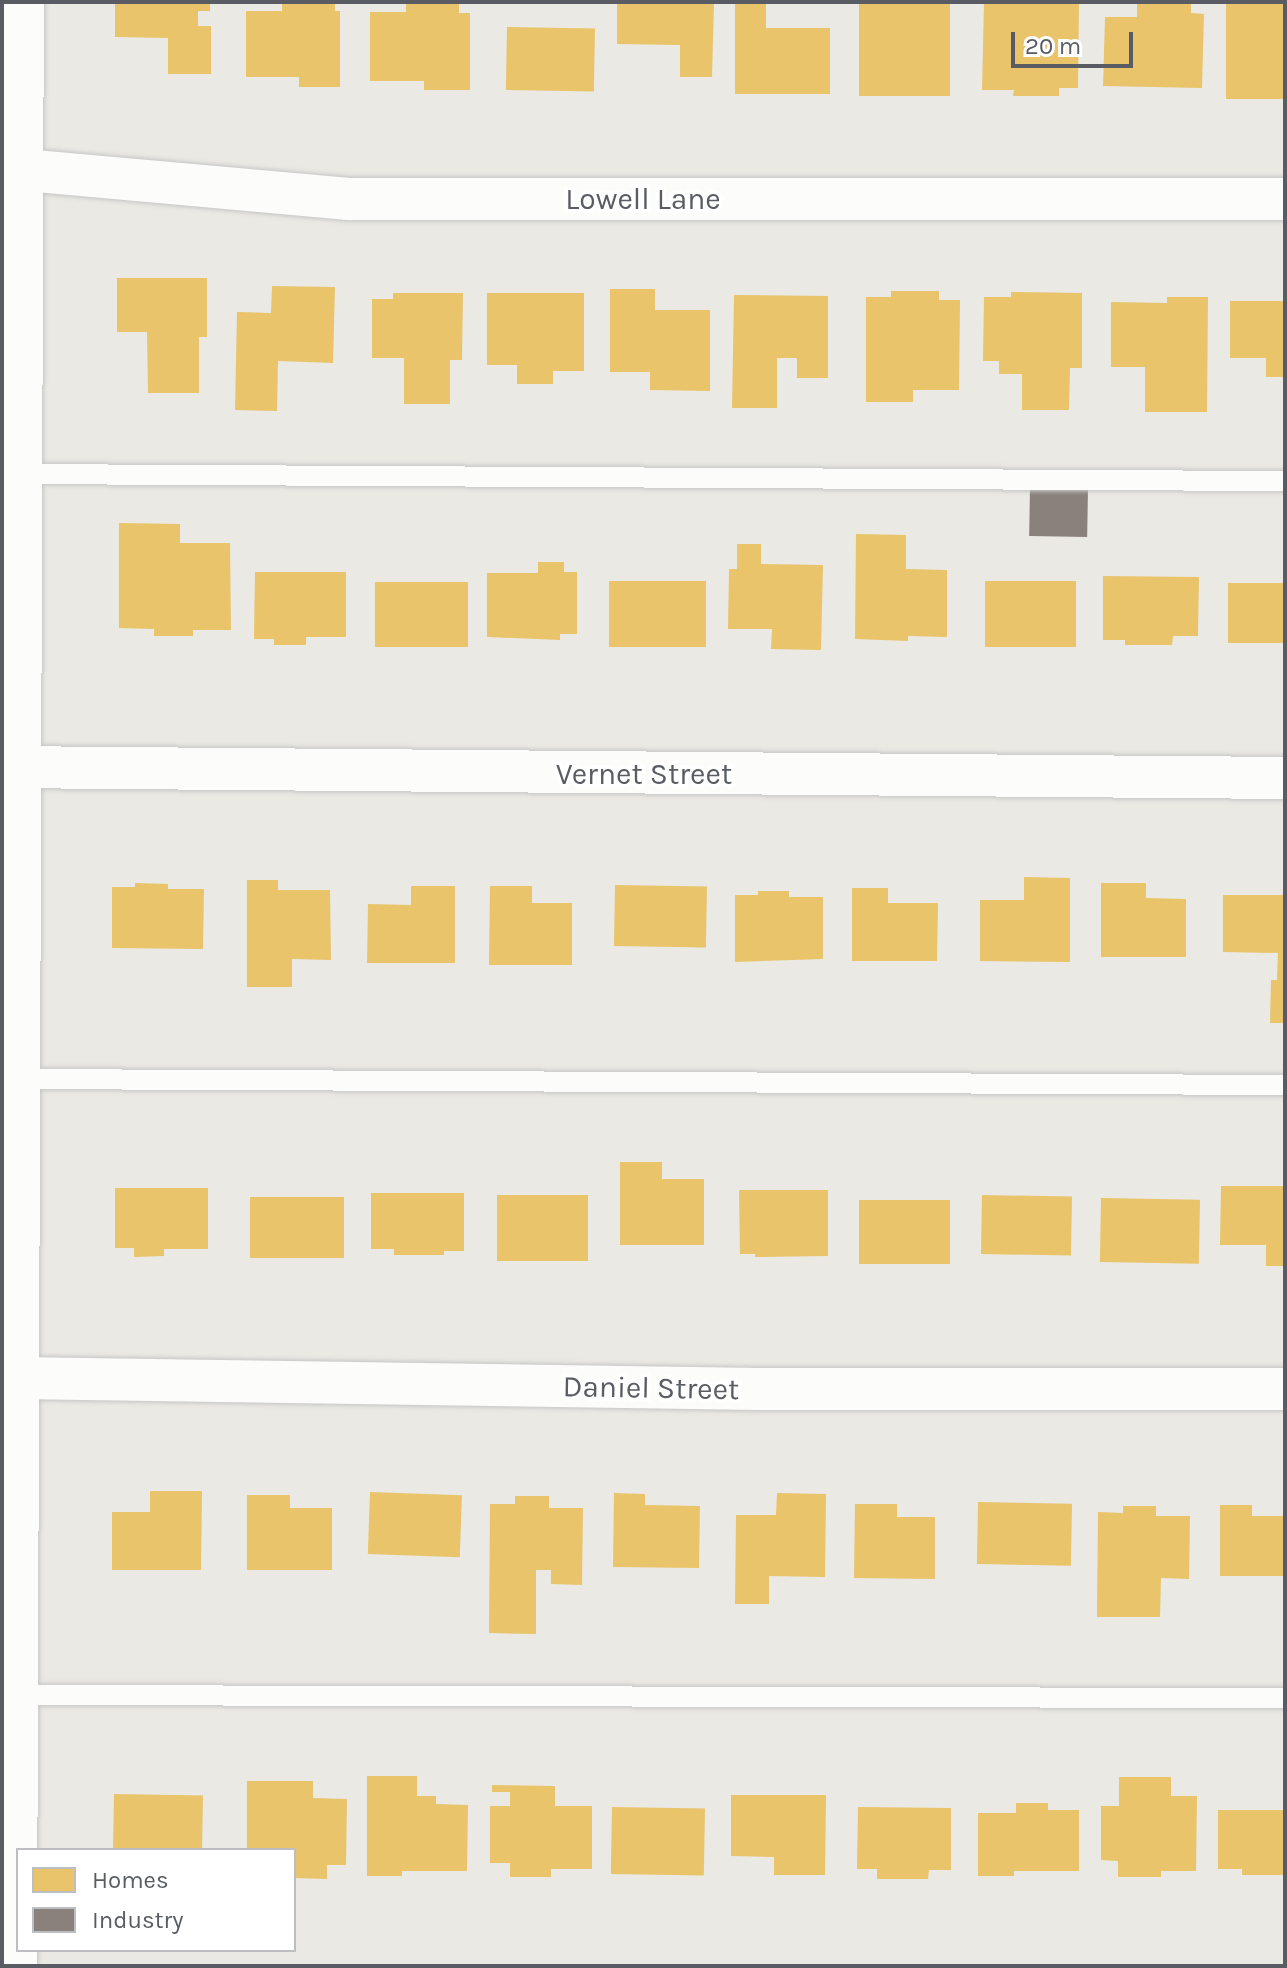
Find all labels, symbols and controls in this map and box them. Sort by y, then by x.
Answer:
scale bar [1015,16,1137,66]
text: 20 m [1025,32,1081,60]
street label: Lowell Lane [565,181,721,217]
street label: Vernet Street [556,756,732,792]
street label: Daniel Street [562,1368,740,1408]
legend [16,1848,296,1952]
text: Homes [92,1866,169,1894]
text: Industry [92,1906,183,1934]

